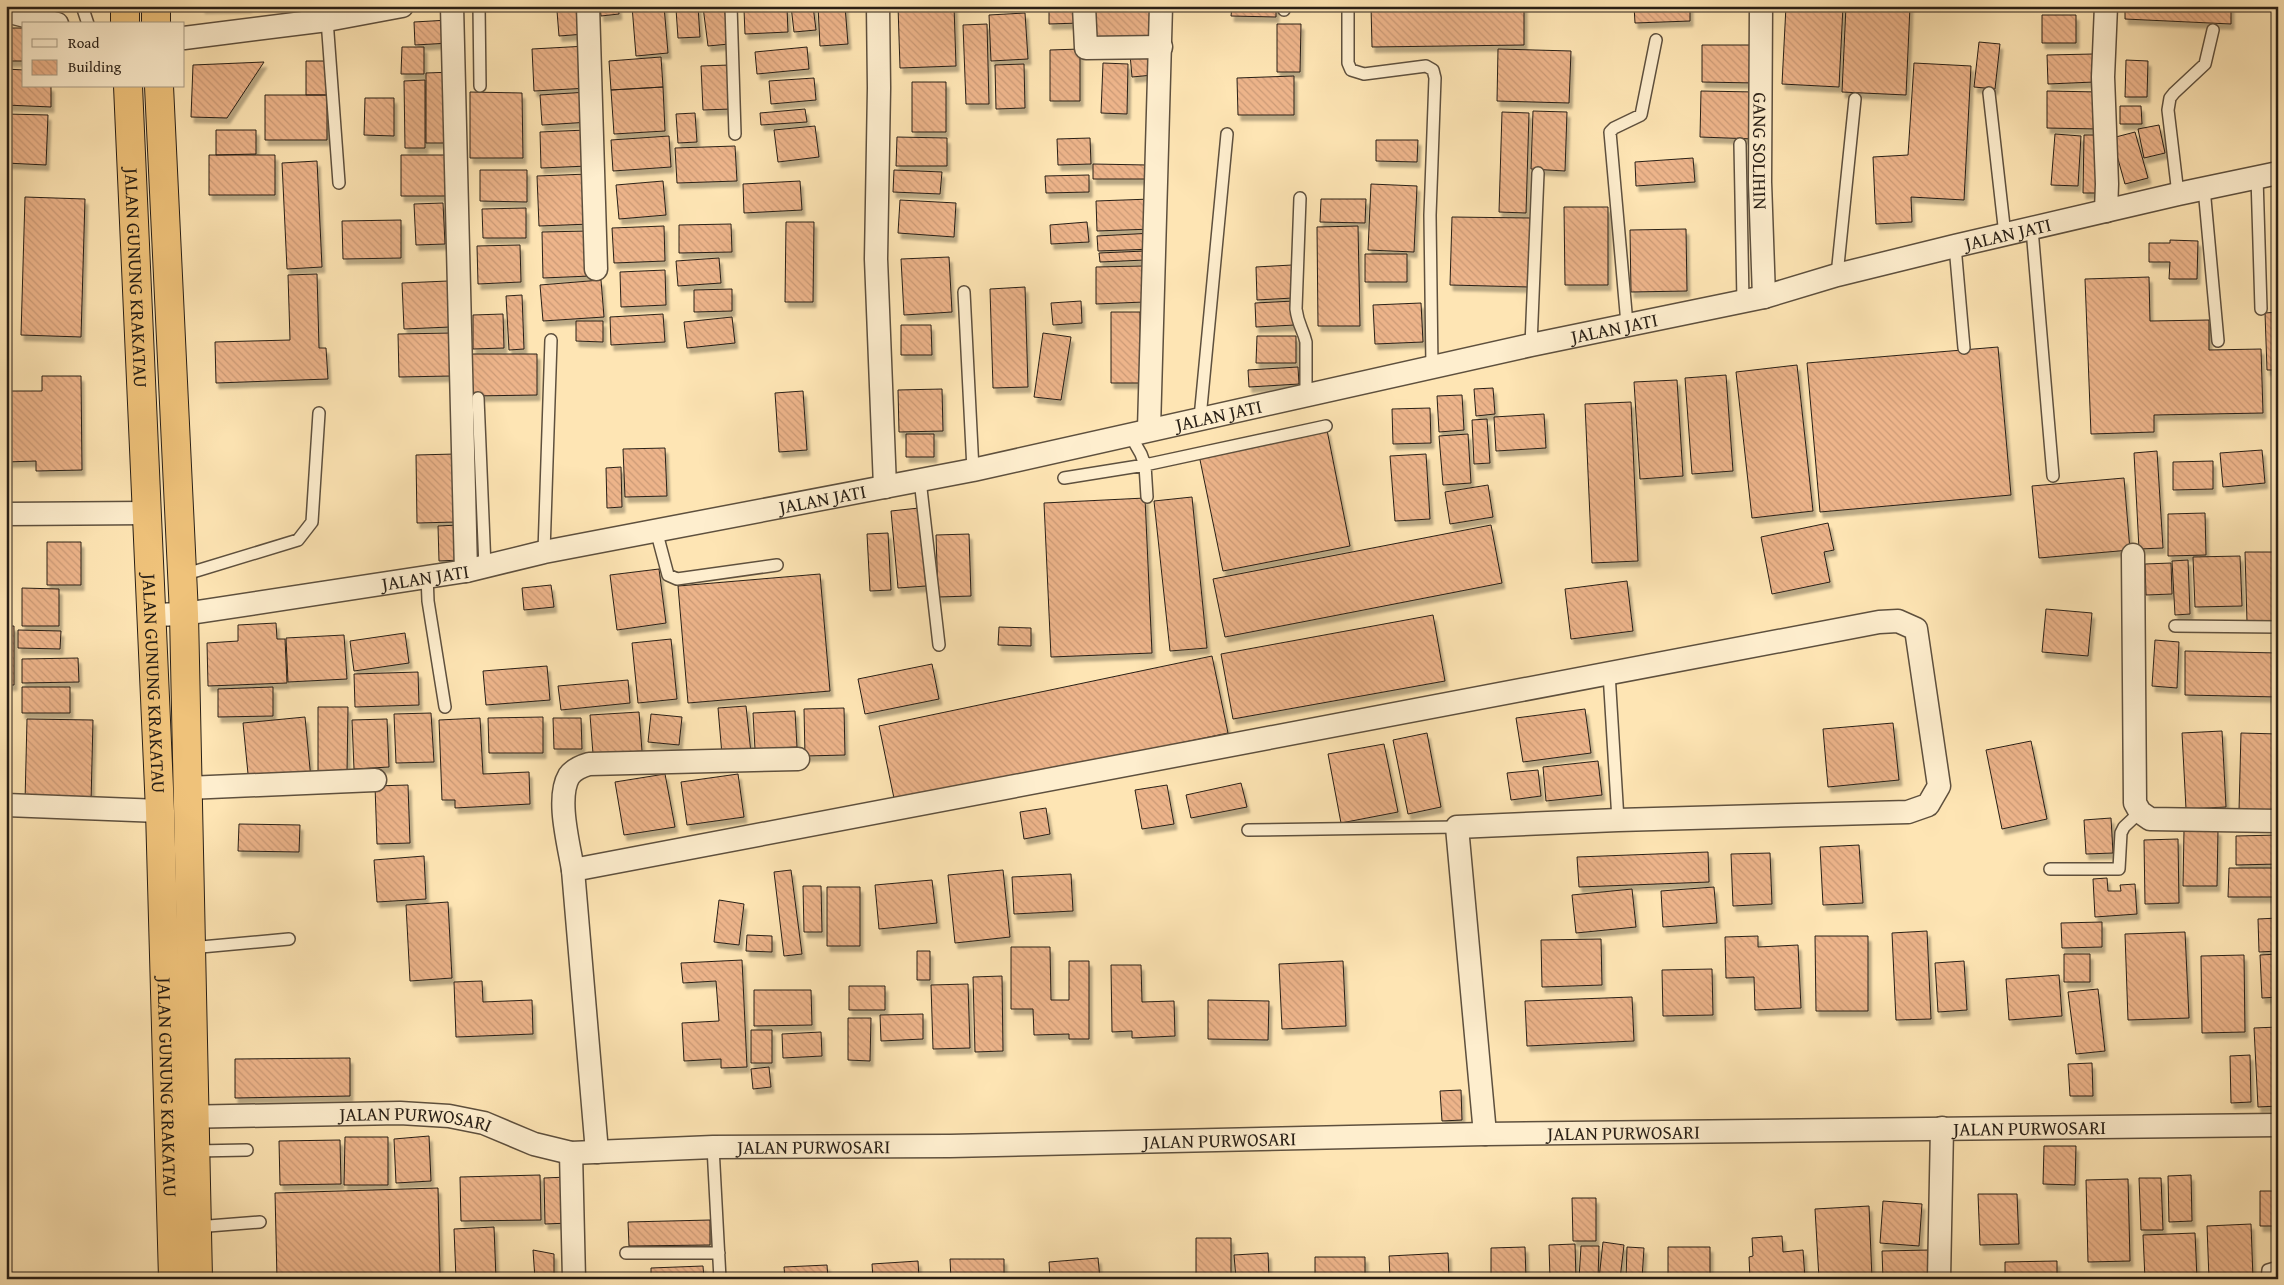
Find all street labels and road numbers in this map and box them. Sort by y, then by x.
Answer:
street label: GANG SOLIHIN [1746,92,1775,210]
street label: JALAN GUNUNG KRAKATAU [118,165,155,388]
street label: JALAN JATI [1960,210,2054,258]
street label: JALAN JATI [1566,305,1660,351]
street label: JALAN JATI [1171,392,1265,439]
street label: JALAN JATI [775,477,868,521]
street label: JALAN JATI [378,557,471,598]
street label: JALAN GUNUNG KRAKATAU [135,571,173,794]
street label: JALAN GUNUNG KRAKATAU [151,975,185,1197]
street label: JALAN PURWOSARI [337,1099,497,1139]
street label: JALAN PURWOSARI [1951,1113,2106,1143]
street label: JALAN PURWOSARI [1545,1118,1700,1147]
street label: JALAN PURWOSARI [1141,1124,1297,1156]
street label: JALAN PURWOSARI [735,1132,890,1161]

